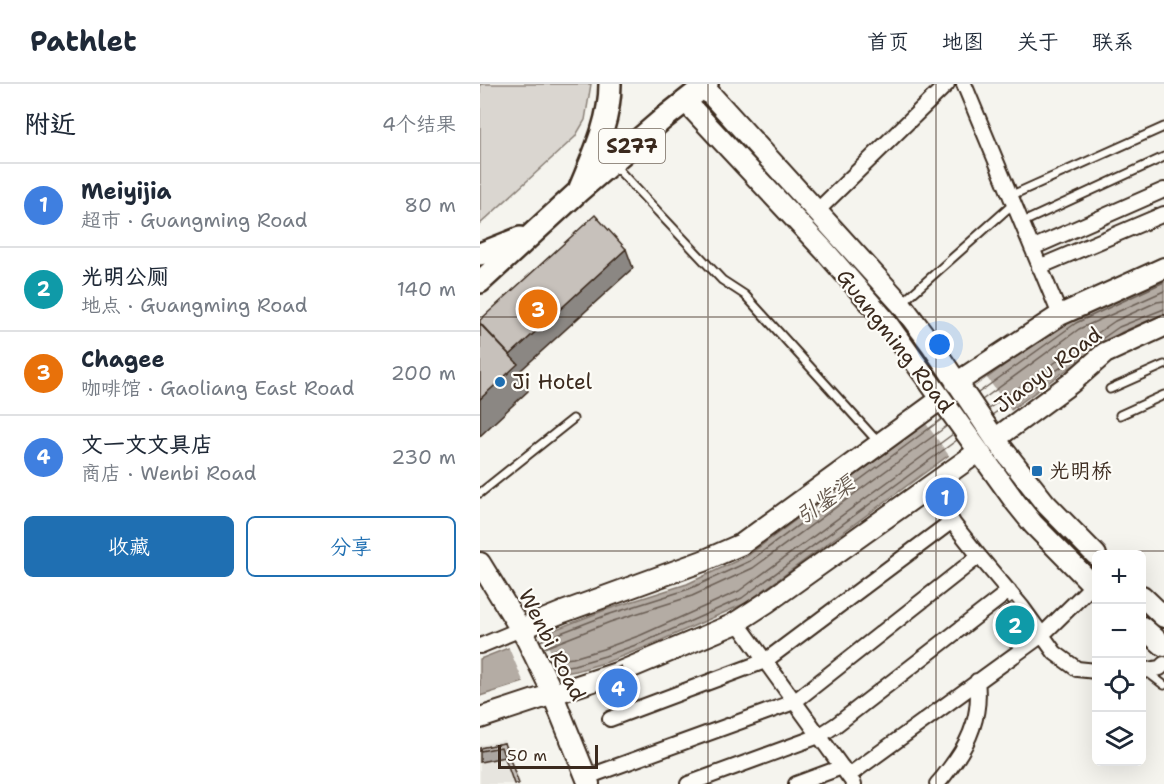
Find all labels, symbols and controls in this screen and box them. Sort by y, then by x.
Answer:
text: Pathlet [30,22,137,60]
text: 首页 [867,28,909,56]
text: 地图 [942,28,984,56]
text: 关于 [1017,28,1059,56]
text: 联系 [1092,28,1134,56]
text: 附近 [24,106,76,141]
text: 4个结果 [382,111,456,137]
road number: S277 [599,129,665,163]
text: Meiyijia [81,177,172,206]
text: 1 [39,192,48,218]
text: 80 m [404,192,456,218]
text: 超市 · Guangming Road [81,207,307,233]
text: 光明公厕 [81,262,169,291]
street label: Guangming Road [830,263,960,419]
text: 2 [37,276,51,302]
text: 140 m [397,276,456,302]
pin: 3 [518,286,558,332]
text: 地点 · Guangming Road [81,292,307,318]
street label: Jiaoyu Road [989,320,1107,420]
your location [925,330,954,359]
text: Chagee [81,345,165,374]
text: 3 [37,360,51,386]
text: 200 m [391,360,456,386]
place label: Ji Hotel [512,368,593,396]
text: 咖啡馆 · Gaoliang East Road [81,375,354,401]
marker: Ji Hotel [493,375,507,389]
text: 文一文文具店 [81,430,213,459]
text: 4 [37,444,51,470]
text: 230 m [391,444,456,470]
place label: 光明桥 [1049,457,1112,485]
text: 商店 · Wenbi Road [81,460,256,486]
marker: 光明桥 [1030,464,1044,478]
water label: 引鉴渠 [790,468,862,531]
pin: 1 [926,474,964,520]
button: 收藏 [24,516,234,577]
button: 分享 [246,516,456,577]
map controls [1092,550,1146,766]
button: + [1092,550,1146,604]
street label: Wenbi Road [512,584,592,706]
pin: 2 [996,602,1034,648]
button: − [1092,604,1146,658]
button: locate [1092,658,1146,712]
pin: 4 [598,666,638,710]
button: layers [1092,712,1146,766]
scale bar [498,742,598,770]
text: 50 m [507,745,547,766]

